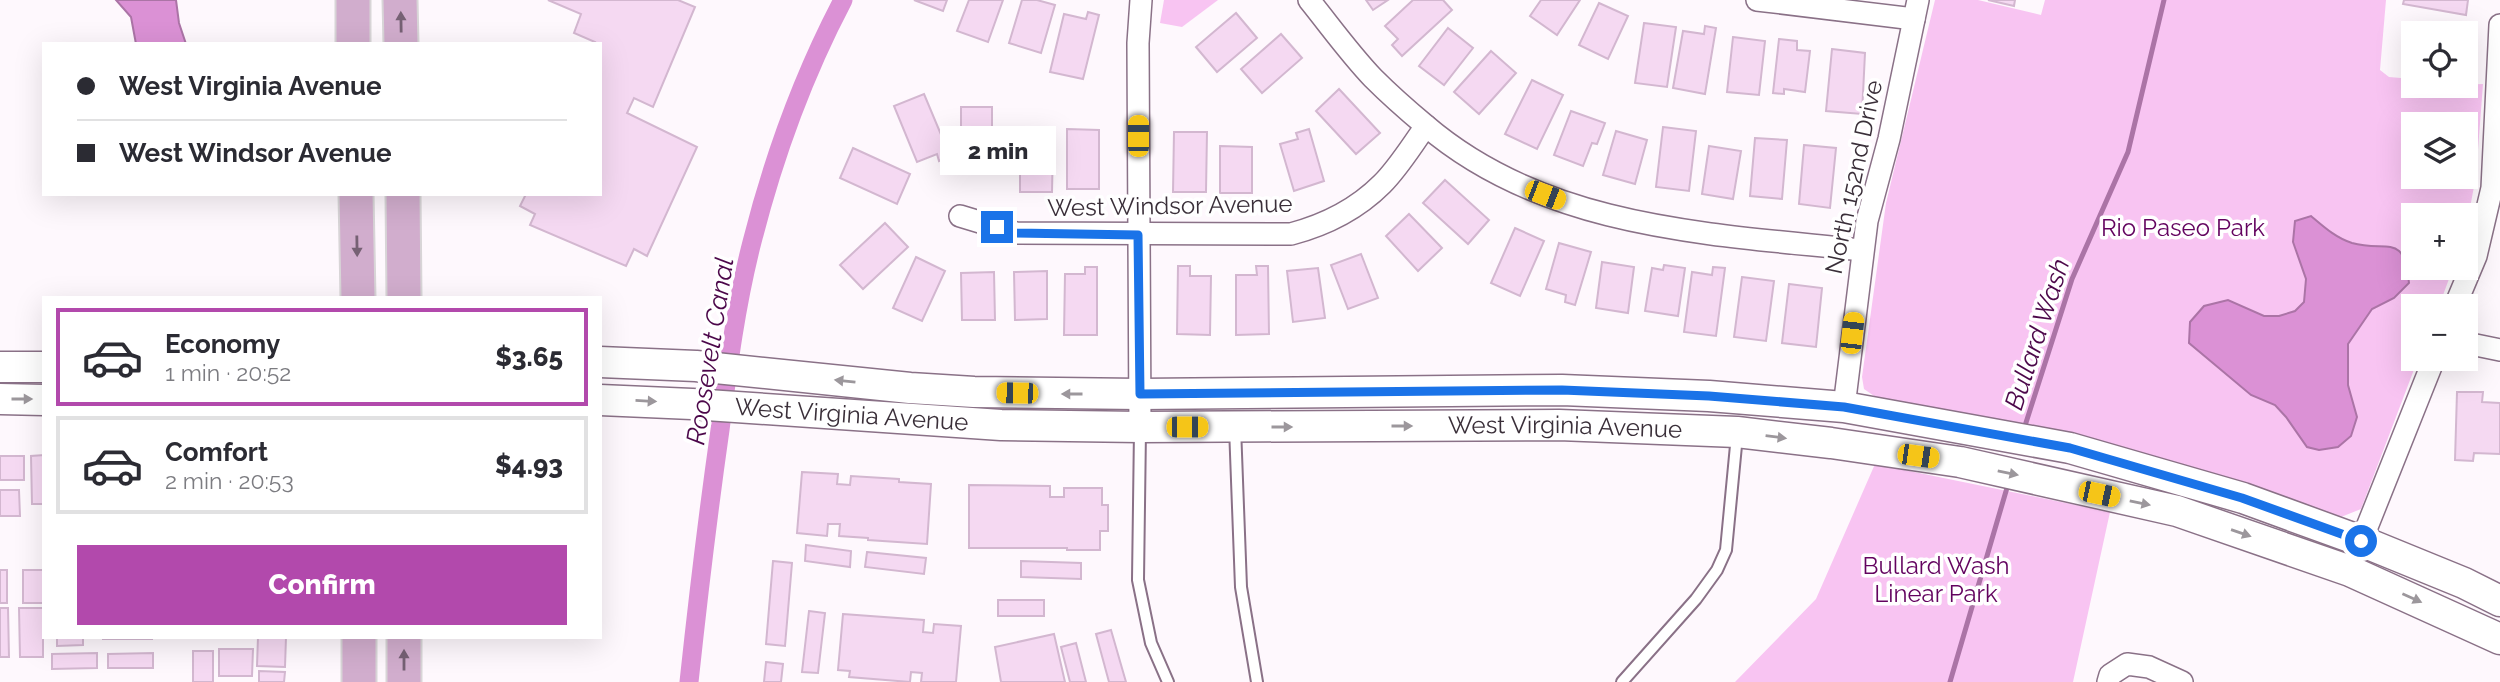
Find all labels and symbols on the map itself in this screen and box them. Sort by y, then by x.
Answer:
one-way arrow [395,11,407,33]
street label: North 152nd Drive [1819,77,1888,276]
car [1128,115,1149,157]
callout: 2 min [939,126,1055,174]
car [1522,178,1569,212]
street label: West Windsor Avenue [1047,189,1293,222]
route end [981,211,1013,243]
park label: Rio Paseo Park [2101,213,2265,242]
one-way arrow [351,235,362,257]
water label: Roosevelt Canal [680,255,740,447]
water label: Bullard Wash [1998,255,2076,413]
car [1840,311,1865,355]
one-way arrow [833,375,855,386]
car [996,382,1039,404]
one-way arrow [1060,388,1082,400]
street label: West Virginia Avenue [734,392,969,437]
one-way arrow [11,393,33,405]
one-way arrow [635,396,657,407]
street label: West Virginia Avenue [1448,410,1683,444]
car [1167,417,1209,438]
one-way arrow [1391,420,1413,432]
one-way arrow [1271,421,1293,433]
one-way arrow [1765,431,1787,442]
car [1896,443,1941,469]
one-way arrow [1997,468,2019,479]
car [2077,479,2122,509]
one-way arrow [2129,498,2151,509]
route start [2345,525,2377,557]
one-way arrow [2231,528,2252,539]
park label: Bullard Wash Linear Park [1862,551,2010,608]
one-way arrow [2402,592,2422,604]
one-way arrow [398,648,410,670]

